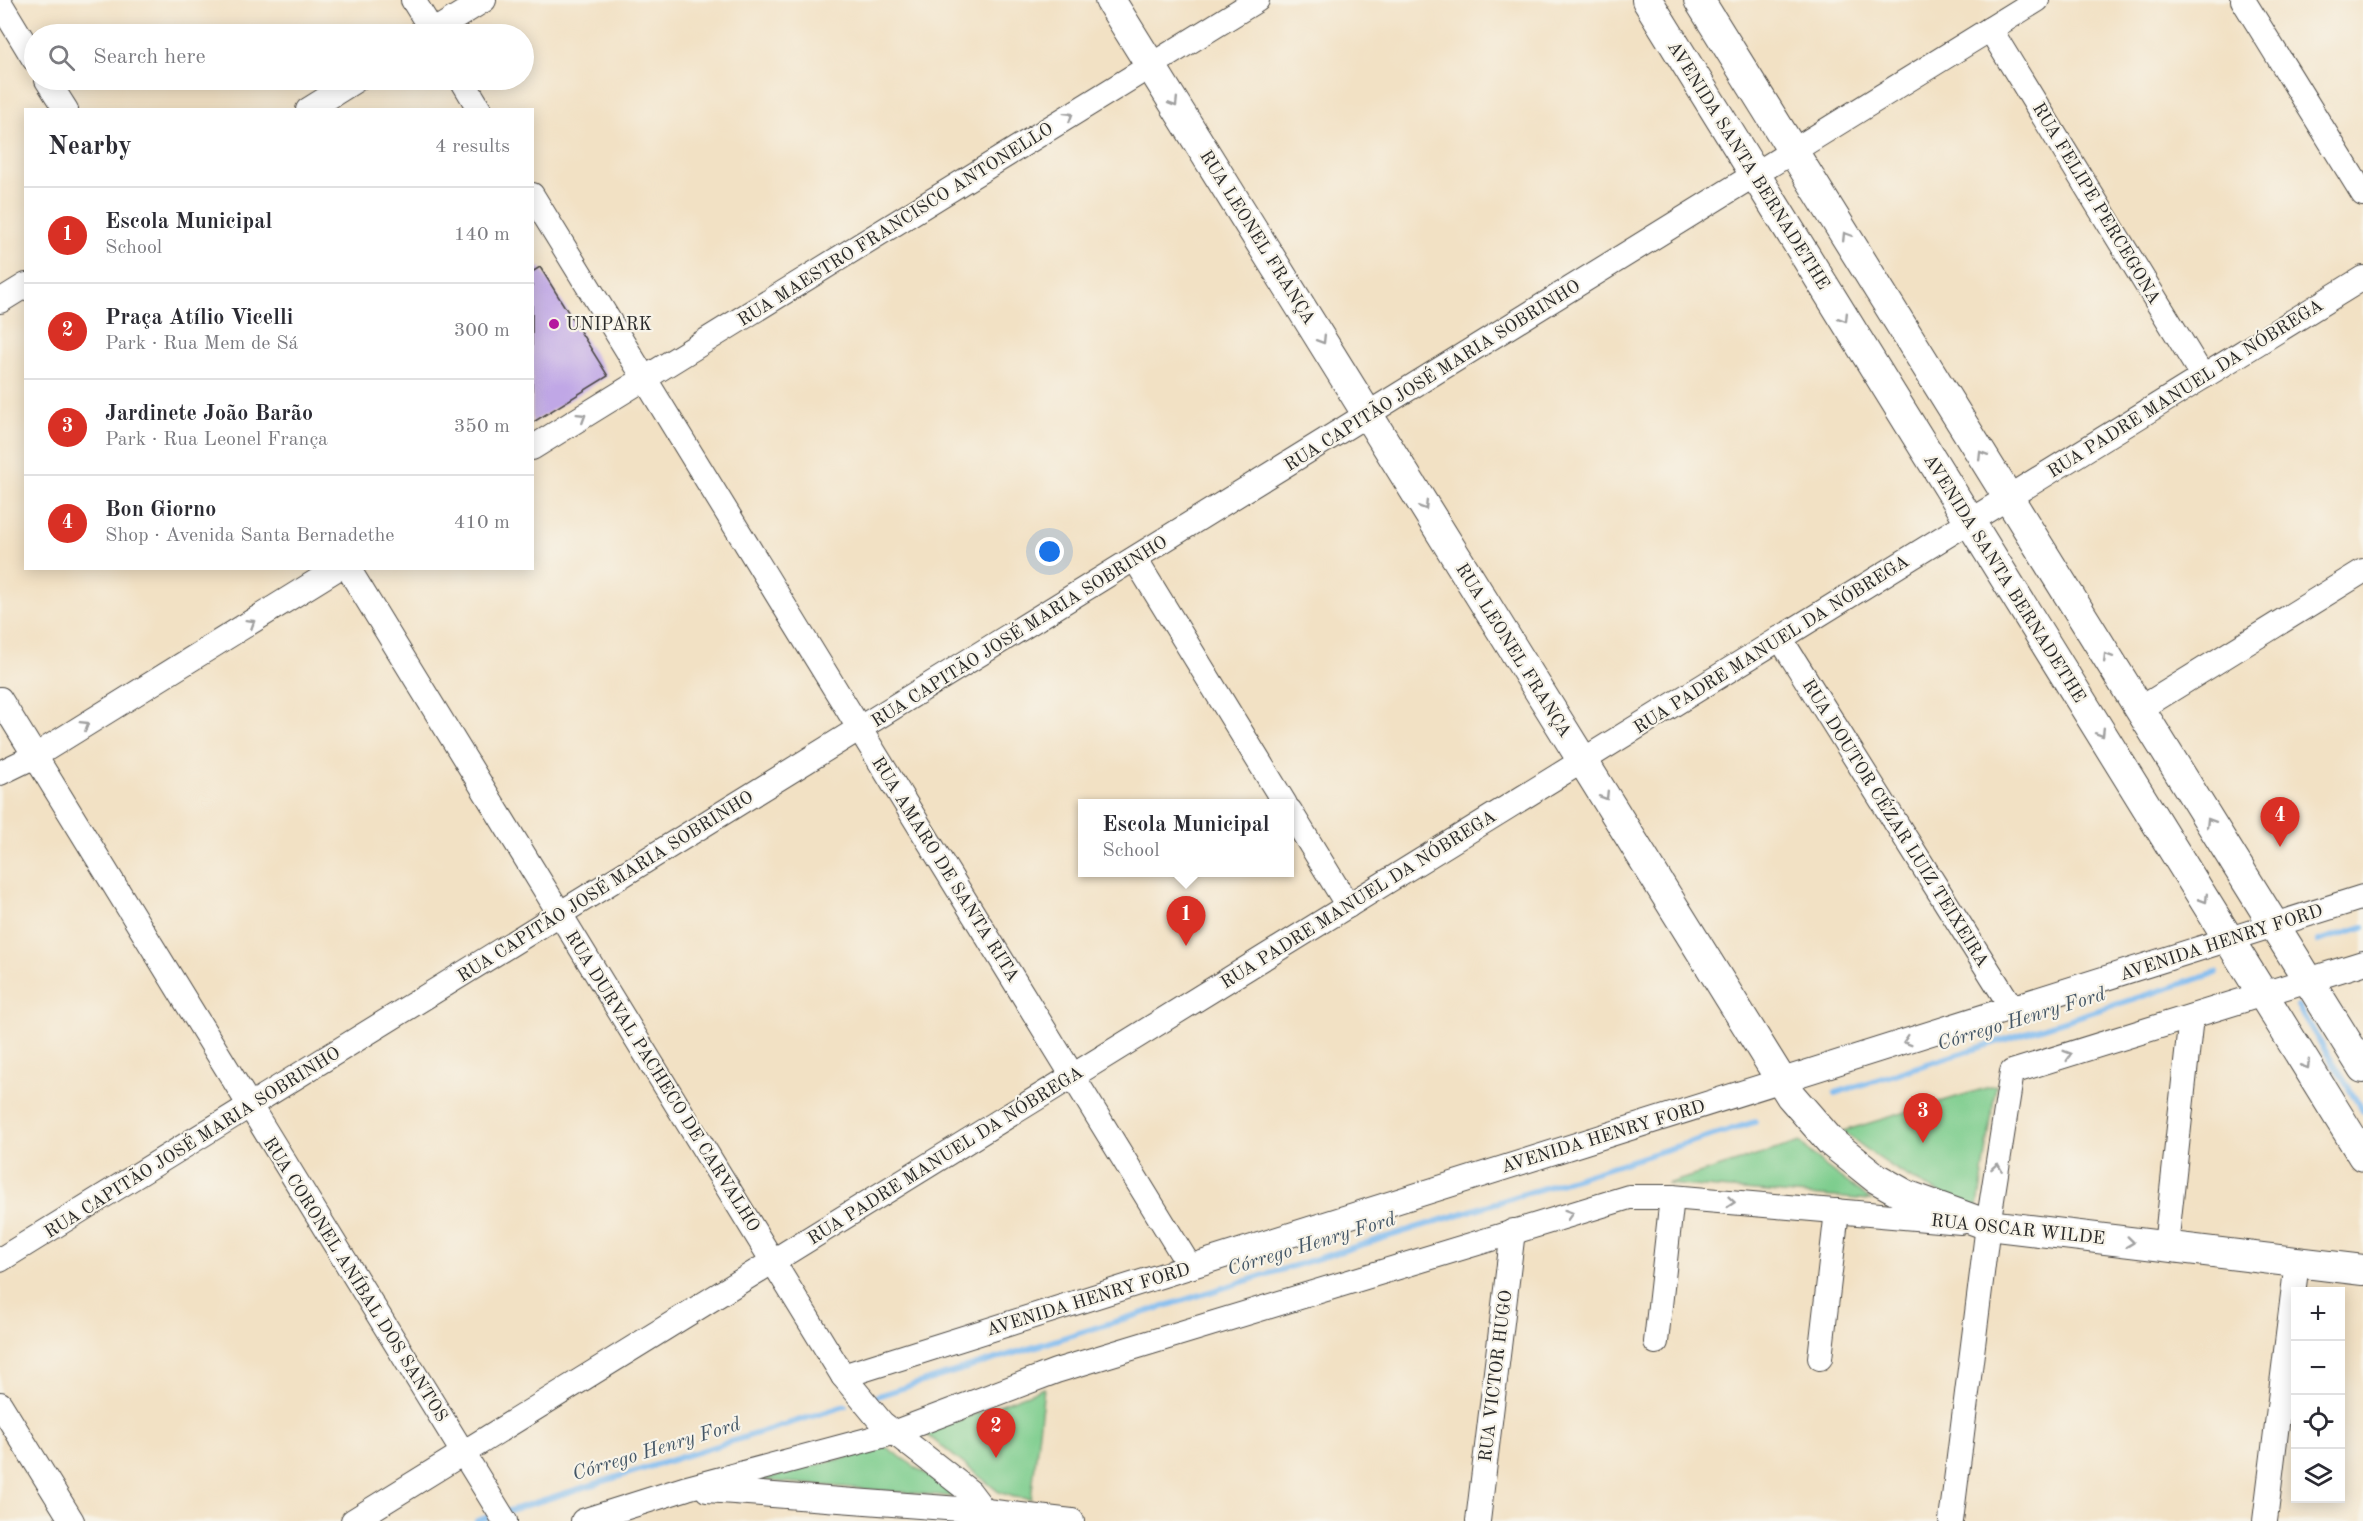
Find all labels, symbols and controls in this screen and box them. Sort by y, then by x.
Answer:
search box [24,24,534,90]
street label: AVENIDA SANTA BERNADETHE [1664,38,1832,293]
icon: search [45,41,78,74]
text: Search here [93,46,206,68]
one-way arrow [1167,97,1179,107]
street label: RUA FELIPE PERCEGONA [2029,100,2164,308]
one-way arrow [1063,112,1074,123]
street label: RUA MAESTRO FRANCISCO ANTONELLO [735,120,1056,330]
text: Nearby [48,134,132,160]
text: 4 results [435,137,510,157]
street label: RUA LEONEL FRANÇA [1196,147,1318,328]
text: Escola Municipal [105,211,272,233]
text: 1 [62,225,73,245]
text: 140 m [454,225,510,245]
one-way arrow [1841,232,1853,242]
text: School [105,238,162,258]
street label: RUA CAPITÃO JOSÉ MARIA SOBRINHO [1279,273,1584,475]
street label: RUA PADRE MANUEL DA NÓBREGA [2042,292,2326,481]
text: Praça Atílio Vicelli [105,307,293,329]
one-way arrow [1836,311,1847,322]
place label: UNIPARK [566,316,652,334]
marker: UNIPARK [547,317,561,331]
text: 2 [62,321,73,341]
text: 300 m [454,321,510,341]
text: Park · Rua Mem de Sá [105,334,298,354]
one-way arrow [1314,334,1326,344]
text: Jardinete João Barão [105,403,313,425]
one-way arrow [576,413,586,425]
text: 3 [62,417,73,437]
text: 350 m [454,417,510,437]
text: Park · Rua Leonel França [105,430,328,450]
street label: AVENIDA SANTA BERNADETHE [1920,451,2088,706]
one-way arrow [1977,451,1989,461]
text: Bon Giorno [105,499,216,521]
one-way arrow [1417,500,1429,510]
text: 4 [62,513,73,533]
text: 410 m [454,513,510,533]
text: Shop · Avenida Santa Bernadethe [105,526,394,546]
street label: RUA CAPITÃO JOSÉ MARIA SOBRINHO [866,529,1171,731]
your location [1035,537,1064,566]
street label: RUA PADRE MANUEL DA NÓBREGA [1628,548,1912,737]
street label: RUA LEONEL FRANÇA [1452,560,1574,741]
one-way arrow [245,618,255,630]
one-way arrow [2104,652,2115,663]
street label: RUA DOUTOR CÉZAR LUIZ TEIXEIRA [1799,674,1995,971]
one-way arrow [79,721,89,733]
one-way arrow [2094,727,2106,737]
street label: RUA AMARO DE SANTA RITA [868,754,1022,985]
street label: RUA CAPITÃO JOSÉ MARIA SOBRINHO [452,784,757,986]
one-way arrow [1598,789,1609,800]
pin: 4 [2260,798,2300,847]
popup [1078,799,1294,877]
street label: RUA PADRE MANUEL DA NÓBREGA [1215,803,1499,992]
text: Escola Municipal [1102,814,1270,836]
one-way arrow [2206,818,2218,828]
text: School [1102,841,1160,861]
one-way arrow [2196,893,2208,903]
pin: 1 [1166,896,1206,946]
street label: AVENIDA HENRY FORD [2118,902,2325,984]
street label: RUA DURVAL PACHECO DE CARVALHO [562,928,763,1235]
water label: Córrego Henry Ford [1935,985,2108,1055]
one-way arrow [1902,1034,1913,1046]
street label: RUA CAPITÃO JOSÉ MARIA SOBRINHO [39,1040,344,1242]
one-way arrow [2062,1050,2073,1062]
street label: RUA PADRE MANUEL DA NÓBREGA [802,1059,1086,1248]
one-way arrow [2299,1059,2311,1069]
pin: 3 [1904,1094,1942,1143]
street label: AVENIDA HENRY FORD [1499,1097,1707,1177]
street label: RUA CORONEL ANÍBAL DOS SANTOS [260,1132,454,1425]
one-way arrow [1990,1162,2003,1172]
one-way arrow [1726,1195,1735,1208]
one-way arrow [1563,1209,1574,1221]
water label: Córrego Henry Ford [1225,1210,1398,1280]
street label: RUA OSCAR WILDE [1930,1212,2106,1248]
one-way arrow [2125,1235,2134,1247]
street label: AVENIDA HENRY FORD [984,1260,1192,1340]
map controls [2291,1287,2345,1503]
button: + [2291,1287,2345,1341]
street label: RUA VICTOR HUGO [1477,1289,1515,1463]
button: − [2291,1341,2345,1395]
button: locate [2291,1395,2345,1449]
pin: 2 [976,1408,1016,1458]
water label: Córrego Henry Ford [570,1415,743,1485]
button: layers [2291,1449,2345,1503]

